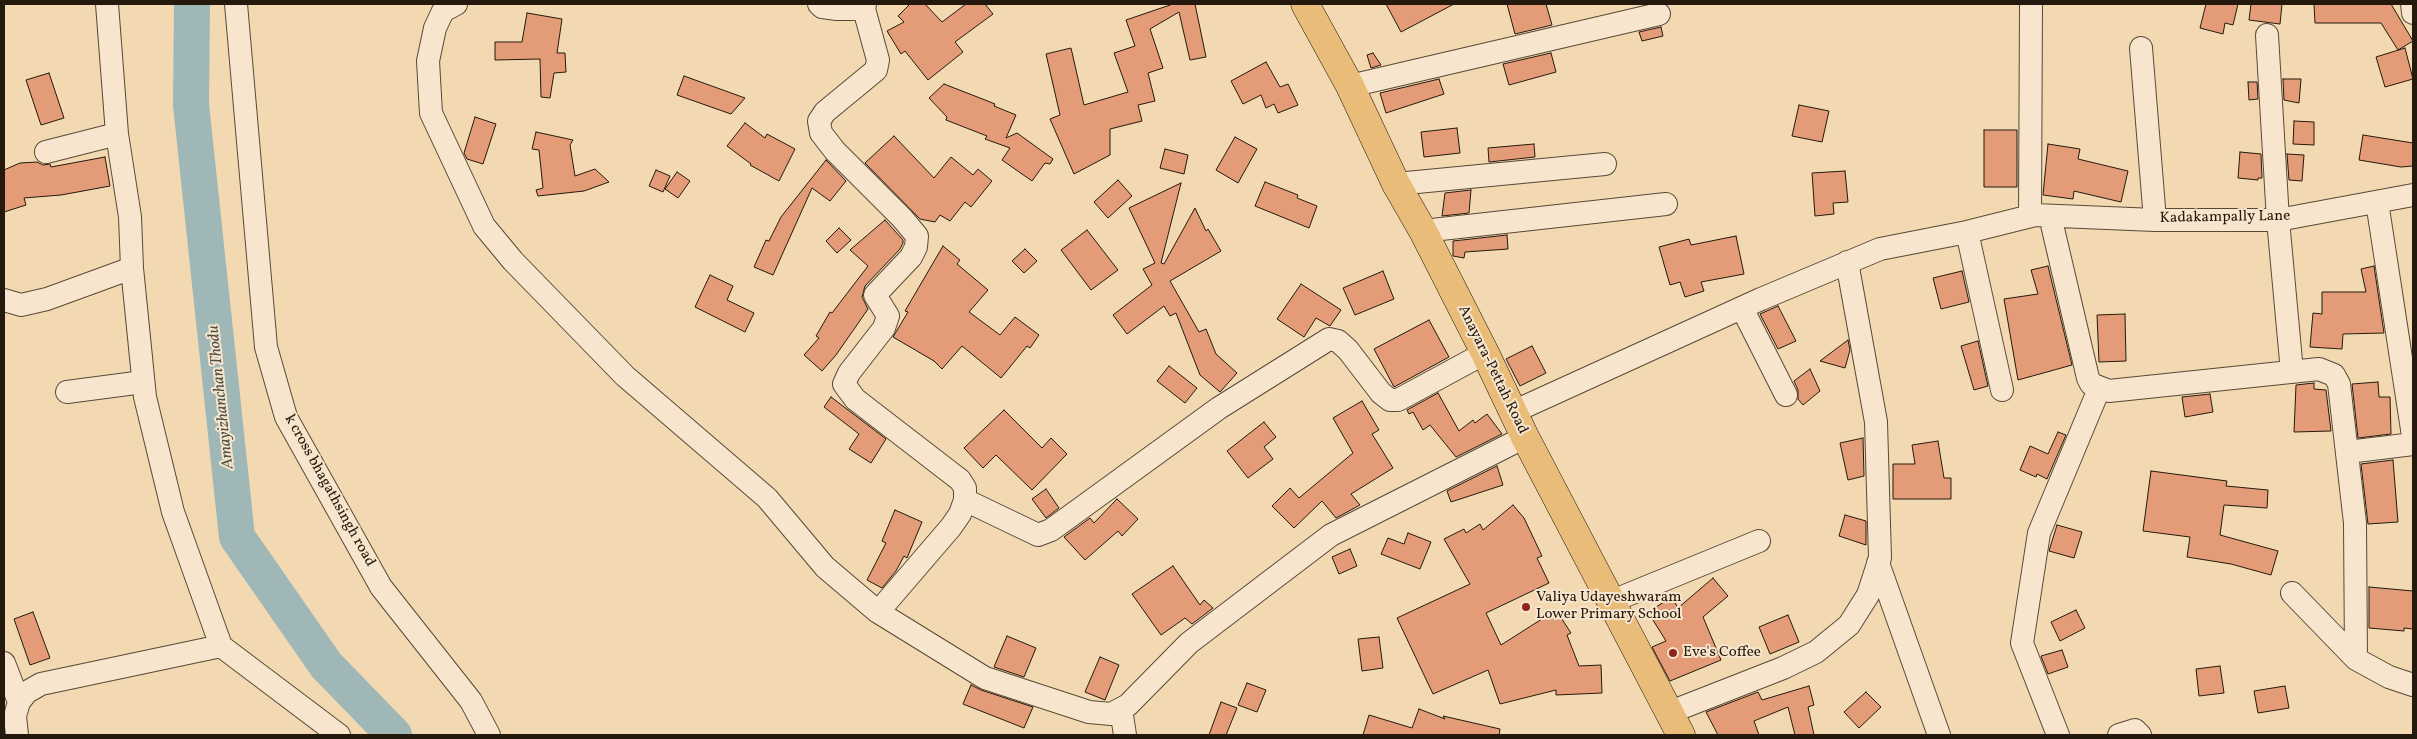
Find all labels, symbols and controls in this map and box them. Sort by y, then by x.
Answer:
street label: Kadakampally Lane [2160,208,2290,228]
street label: Anayara-Pettah Road [1453,303,1531,437]
water label: Amayizhanchan Thodu [205,324,239,470]
street label: k cross bhagathsingh road [280,412,378,570]
place label: Valiya Udayeshwaram Lower Primary School [1536,589,1682,624]
marker: Valiya Udayeshwaram Lower Primary School [1520,601,1532,613]
place label: Eve's Coffee [1683,644,1761,662]
marker: Eve's Coffee [1667,647,1679,659]

